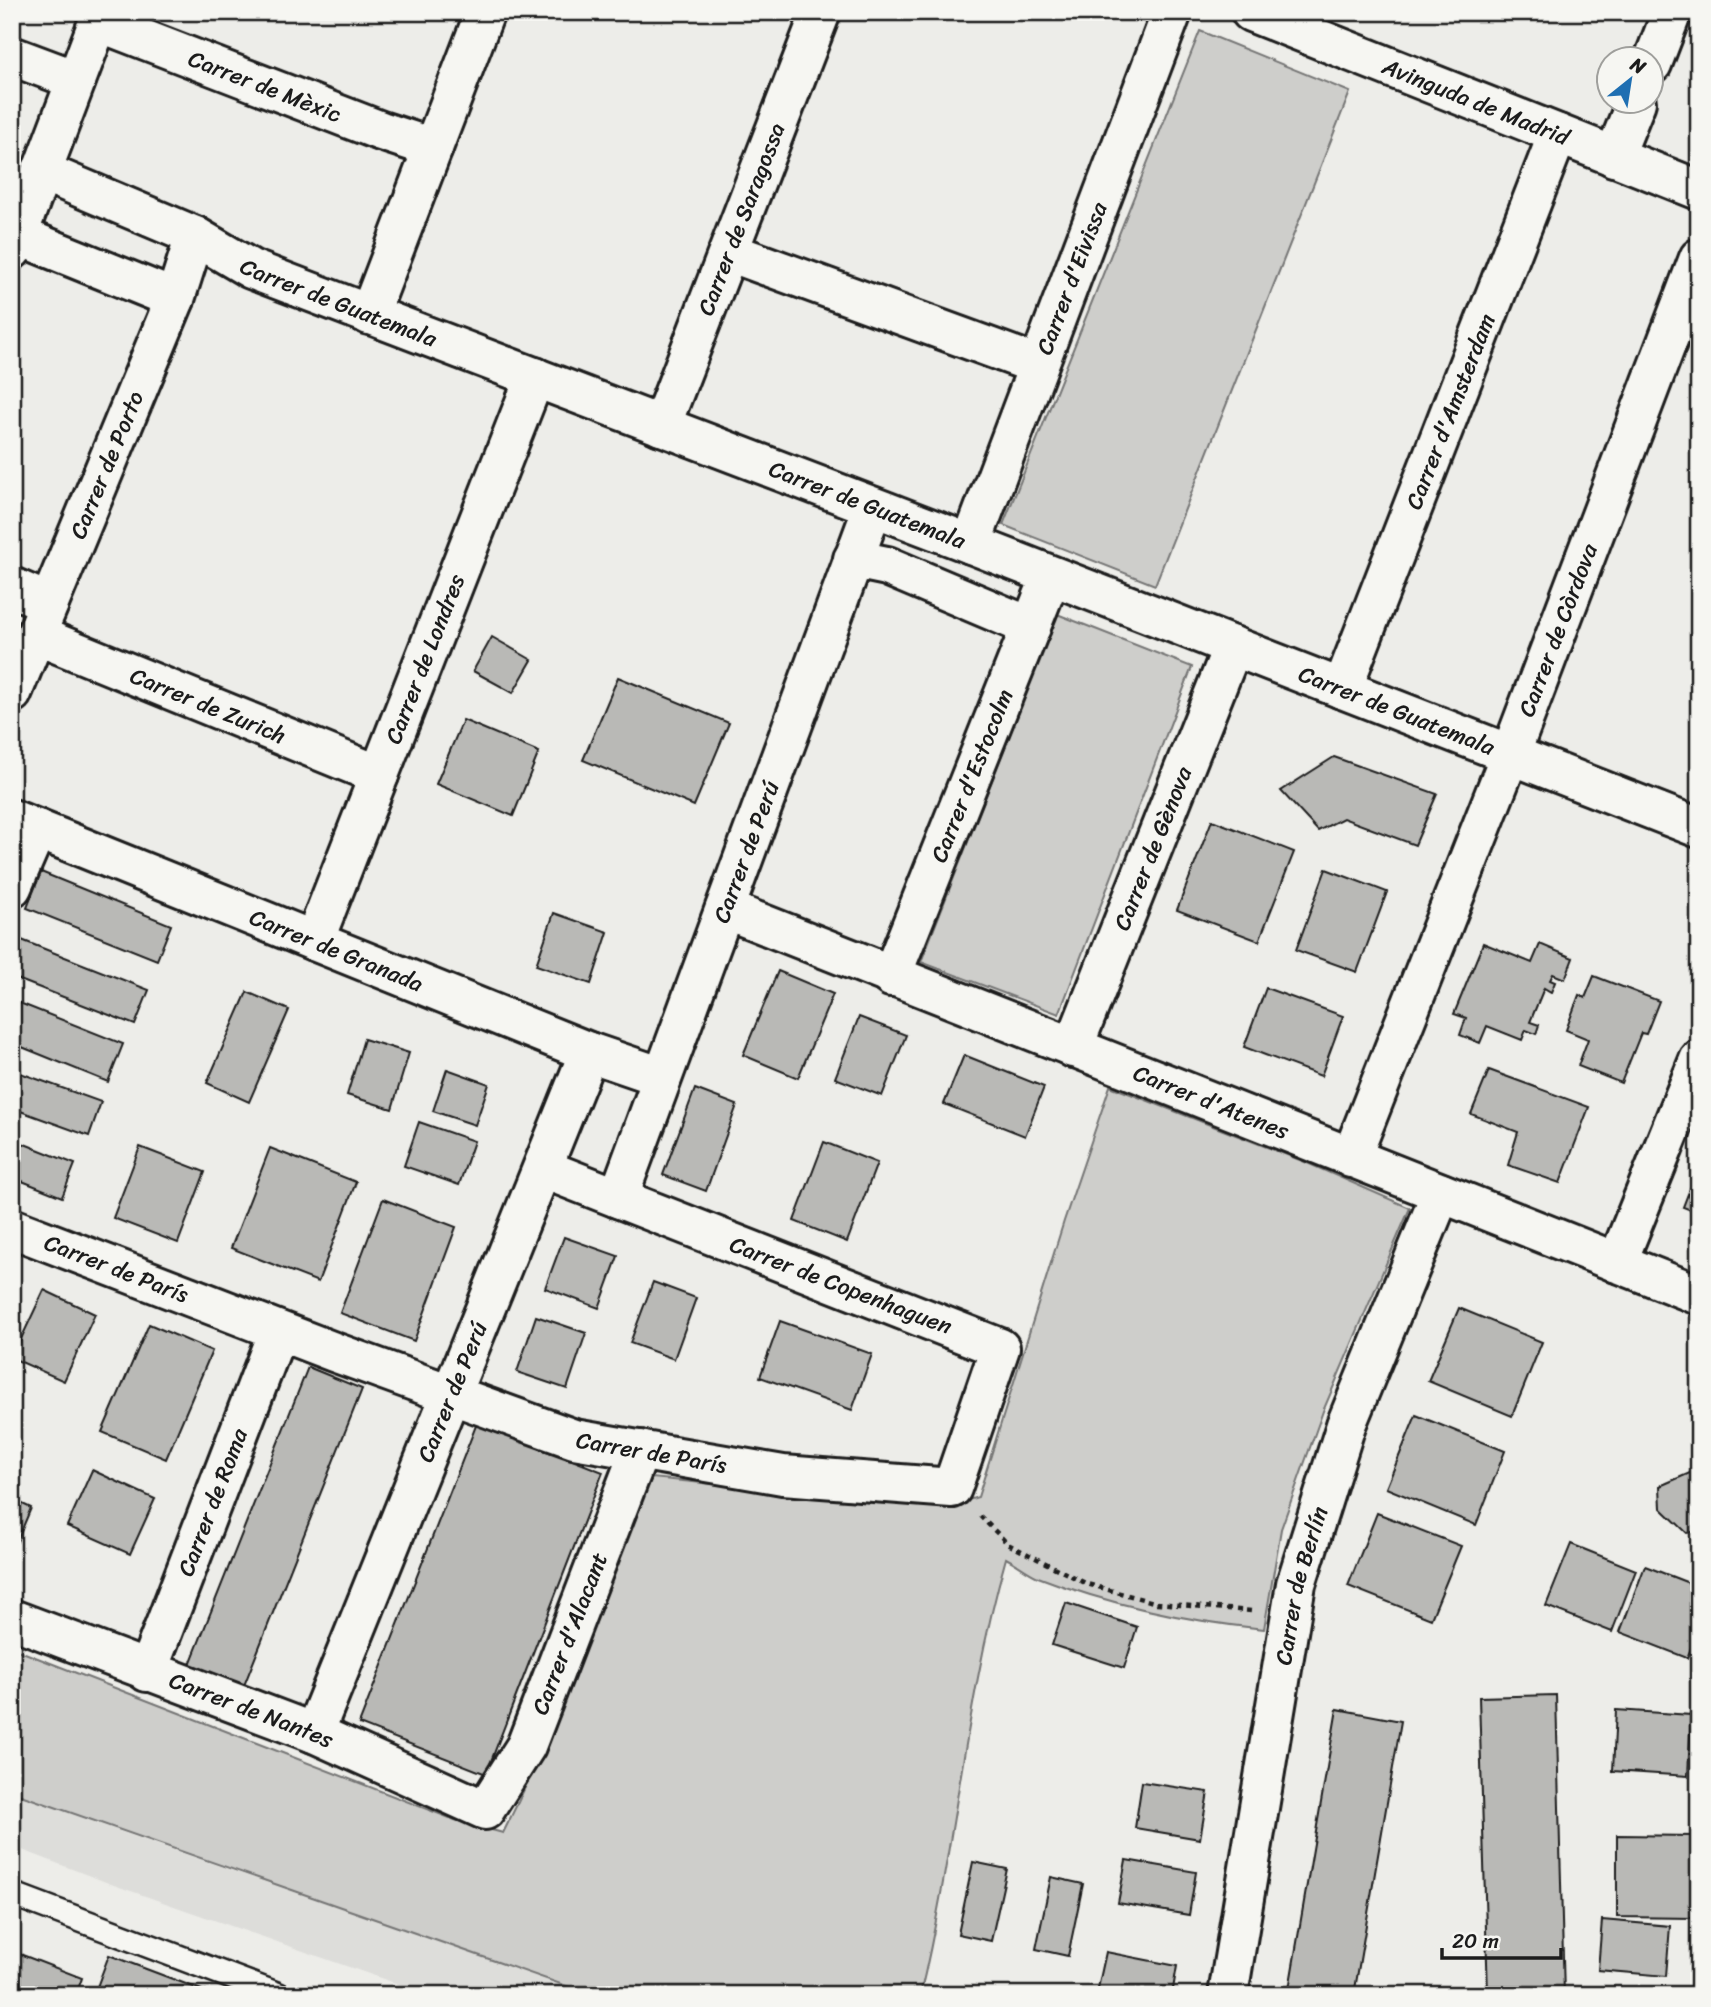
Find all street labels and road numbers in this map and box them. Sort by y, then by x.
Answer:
street label: Carrer de Mèxic [182,38,348,135]
street label: Avinguda de Madrid [1375,46,1577,158]
street label: Carrer de Saragossa [686,117,797,322]
street label: Carrer d'Eivissa [1024,196,1120,361]
street label: Carrer de Guatemala [232,247,443,359]
street label: Carrer d'Amsterdam [1394,307,1507,516]
street label: Carrer de Porto [58,384,156,545]
street label: Carrer de Guatemala [763,449,972,561]
street label: Carrer de Còrdova [1506,537,1610,723]
street label: Carrer de Londres [373,567,477,750]
street label: Carrer de Guatemala [1292,654,1501,768]
street label: Carrer de Zurich [124,656,292,756]
street label: Carrer d'Estocolm [919,682,1025,869]
street label: Carrer de Gènova [1102,760,1204,937]
street label: Carrer de Perú [701,774,791,929]
street label: Carrer de Granada [243,897,430,1004]
street label: Carrer d'Atenes [1127,1053,1296,1152]
street label: Carrer de París [38,1222,195,1315]
street label: Carrer de Copenhaguen [724,1224,959,1347]
street label: Carrer de Perú [405,1315,499,1469]
street label: Carrer de París [573,1420,730,1486]
street label: Carrer de Roma [166,1422,260,1582]
street label: Carrer de Berlín [1263,1501,1340,1668]
street label: Carrer d'Alacant [520,1546,620,1721]
street label: Carrer de Nantes [163,1660,340,1760]

